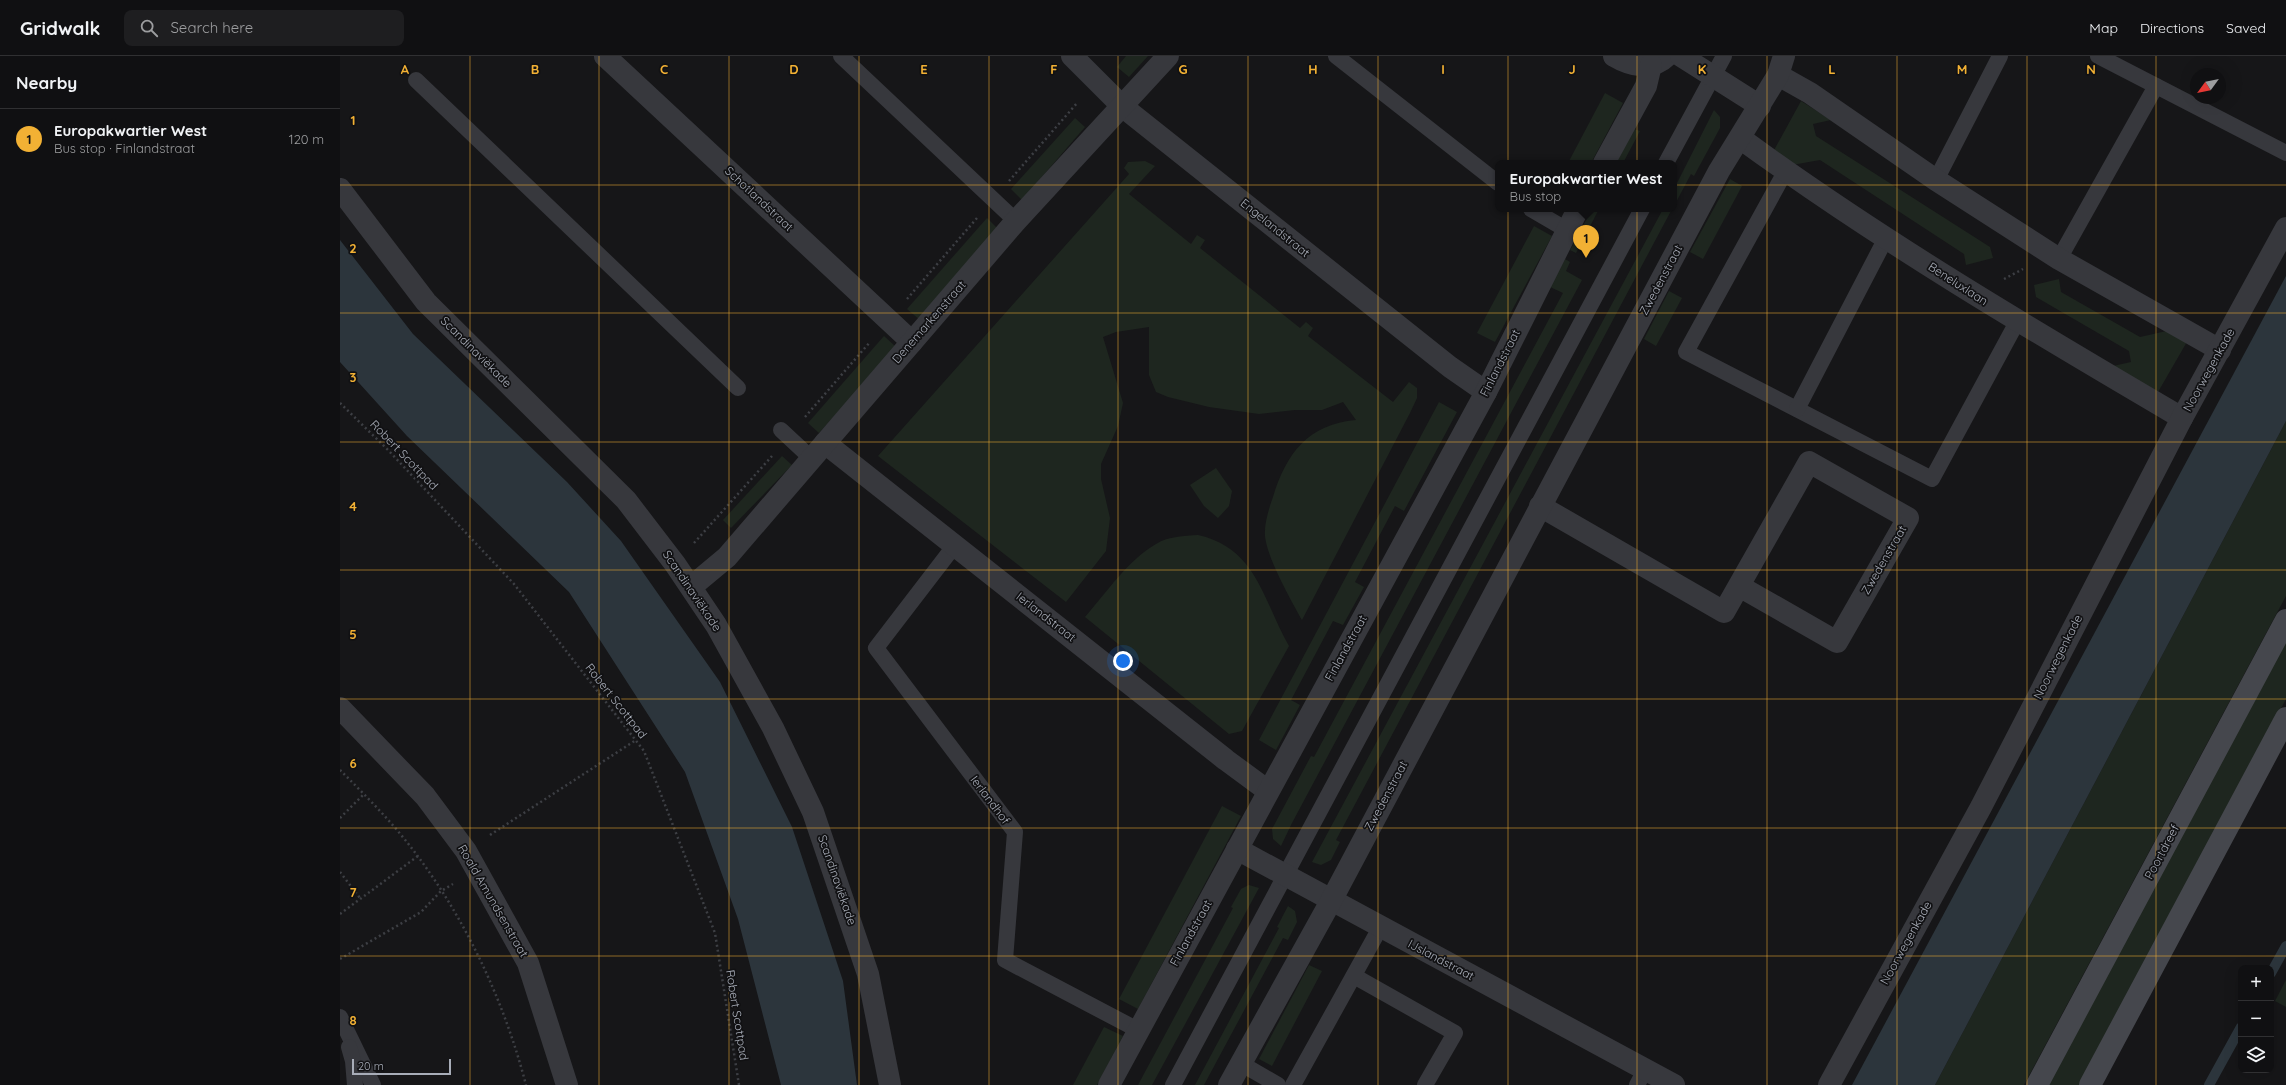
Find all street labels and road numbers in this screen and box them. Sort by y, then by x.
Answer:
street label: Schotlandstraat [722,163,797,234]
street label: Engelandstraat [1238,195,1313,260]
street label: Zwedenstraat [1636,242,1685,317]
street label: Beneluxlaan [1926,259,1991,308]
street label: Denemarkenstraat [889,277,969,366]
street label: Scandinaviëkade [438,313,515,391]
street label: Noorwegenkade [2179,325,2238,414]
street label: Finlandstraat [1476,327,1523,399]
street label: Robert Scottpad [367,417,442,493]
street label: Zwedenstraat [1858,522,1909,597]
street label: Scandinaviëkade [660,547,725,634]
street label: Ierlandstraat [1014,589,1079,645]
street label: Finlandstraat [1321,612,1370,684]
street label: Noorwegenkade [2030,612,2085,702]
street label: Robert Scottpad [582,660,650,741]
street label: Zwedenstraat [1361,758,1410,833]
street label: Ierlandhof [967,772,1014,828]
street label: Poortdreef [2141,821,2183,882]
street label: Scandinaviëkade [815,833,860,927]
street label: Roald Amundsenstraat [455,842,532,960]
street label: Finlandstraat [1166,897,1215,969]
street label: Noorwegenkade [1876,898,1935,987]
street label: IJslandstraat [1406,936,1477,983]
street label: Robert Scottpad [723,969,752,1061]

